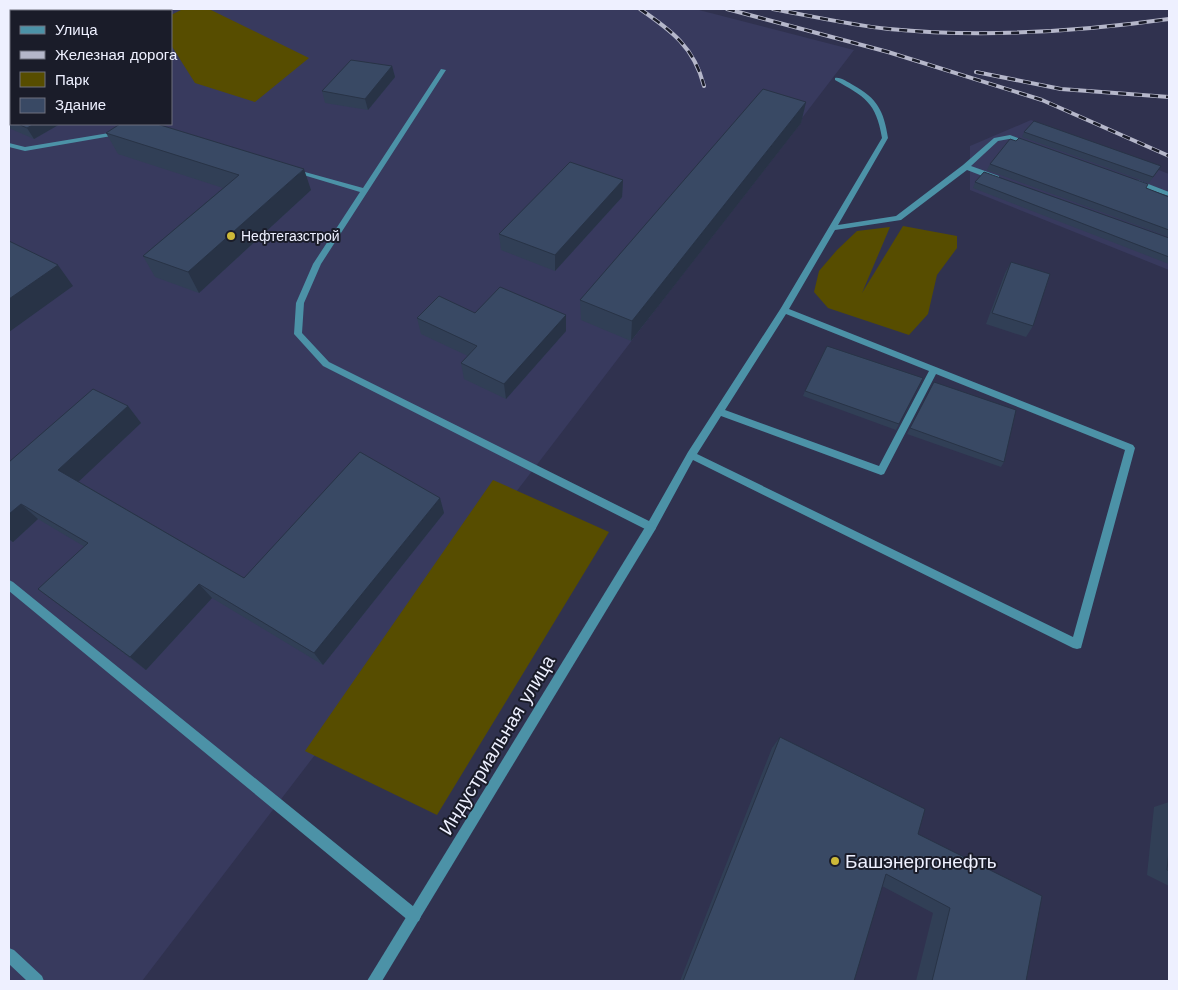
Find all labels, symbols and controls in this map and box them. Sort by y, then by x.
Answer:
legend [10,10,172,125]
text: Улица [55,21,98,39]
text: Железная дорога [55,46,178,64]
text: Парк [55,71,89,89]
text: Здание [55,96,106,114]
place label: Нефтегазстрой [241,228,340,244]
marker: Нефтегазстрой [225,230,237,242]
street label: Индустриальная улица [434,651,560,839]
place label: Башэнергонефть [845,850,997,873]
marker: Башэнергонефть [829,855,841,867]

